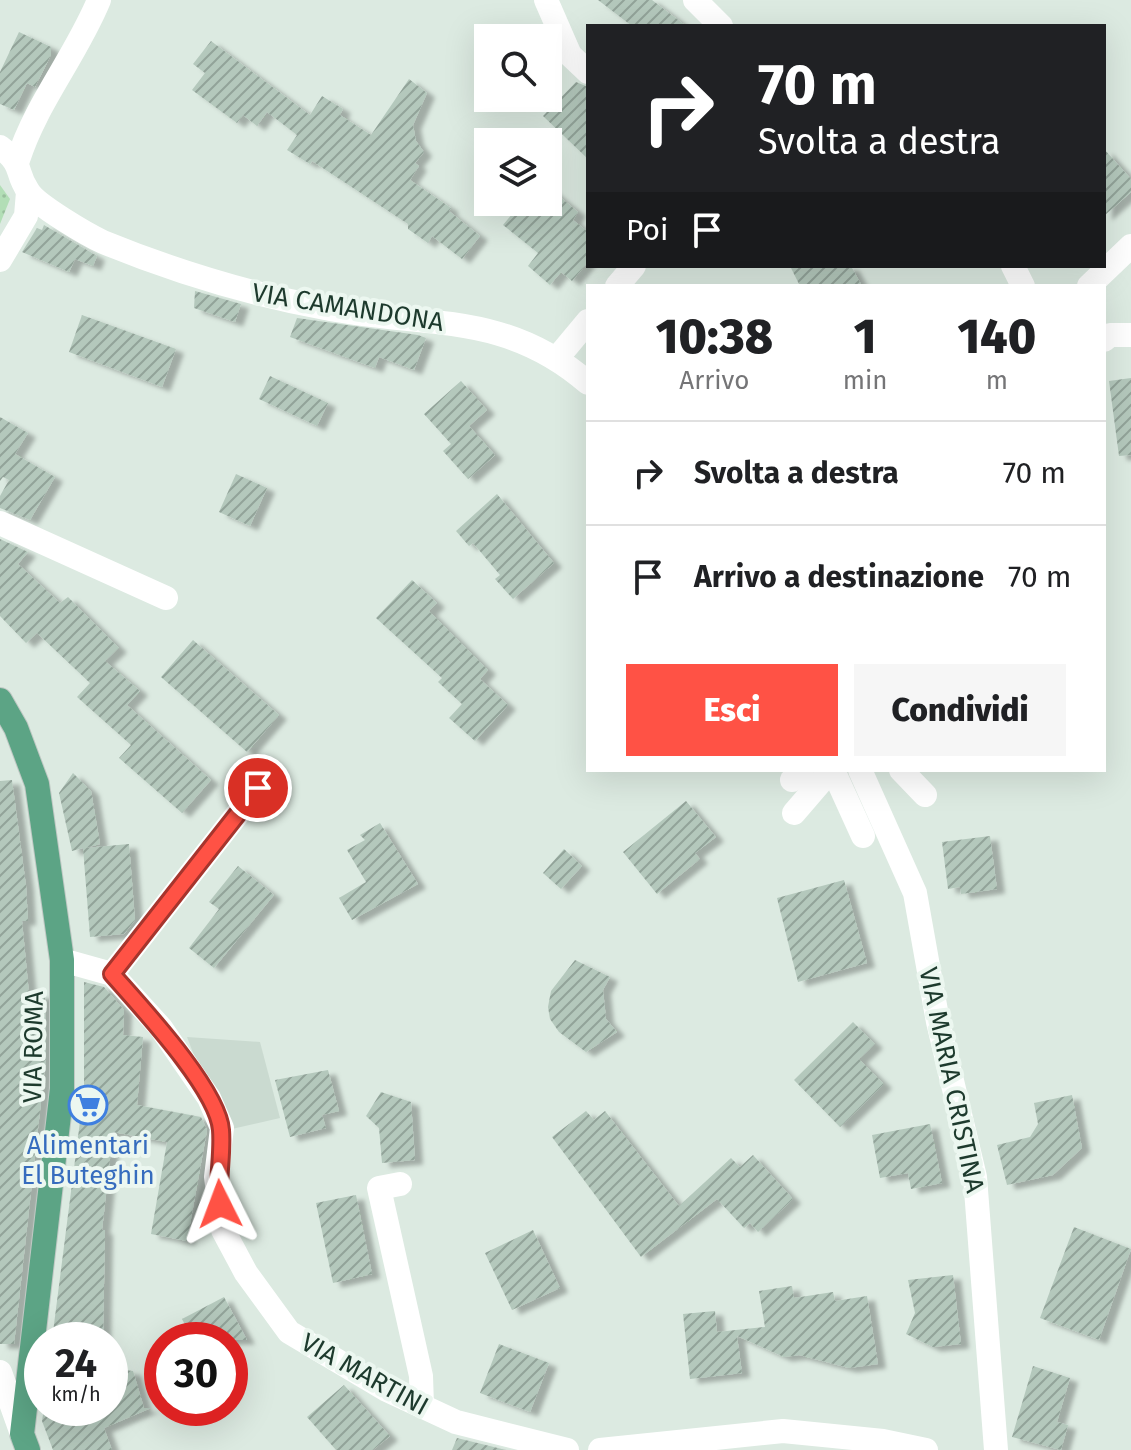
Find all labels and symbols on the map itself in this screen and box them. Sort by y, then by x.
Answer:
street label: VIA CAMANDONA [250,277,446,338]
pin [224,754,292,822]
street label: VIA MARIA CRISTINA [912,965,991,1196]
street label: VIA ROMA [17,990,50,1103]
supermarket icon: Alimentari El Buteghin [67,1084,109,1126]
place label: Alimentari El Buteghin [21,1130,155,1191]
position arrow [178,1162,262,1246]
speed limit sign: 30 [144,1322,248,1426]
street label: VIA MARTINI [296,1327,434,1422]

